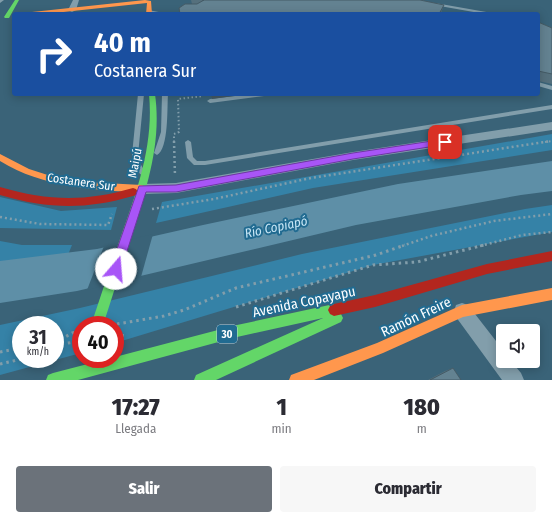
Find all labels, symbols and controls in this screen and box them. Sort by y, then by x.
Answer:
text: 40 m [94,26,151,59]
icon: right [28,28,80,80]
text: Costanera Sur [94,60,196,82]
pin [428,125,462,159]
icon: arrive [434,131,456,153]
street label: Maipú [125,147,145,179]
street label: Costanera Sur [46,170,117,194]
water label: Río Copiapó [243,213,309,241]
position arrow [95,248,137,290]
street label: Avenida Copayapu [251,283,357,321]
street label: Ramón Freire [378,293,454,341]
speed limit sign: 40 [72,316,124,368]
map controls [496,324,540,368]
button: sound [496,324,540,368]
text: 31 [29,325,47,349]
road number: 30 [217,325,237,343]
text: km/h [27,346,49,358]
text: 17:27 [112,393,160,421]
text: 1 [276,393,287,421]
text: 180 [404,393,440,421]
text: Llegada [115,421,156,436]
text: min [272,421,292,436]
text: m [417,421,427,436]
button: Salir [16,466,272,512]
button: Compartir [280,466,536,512]

